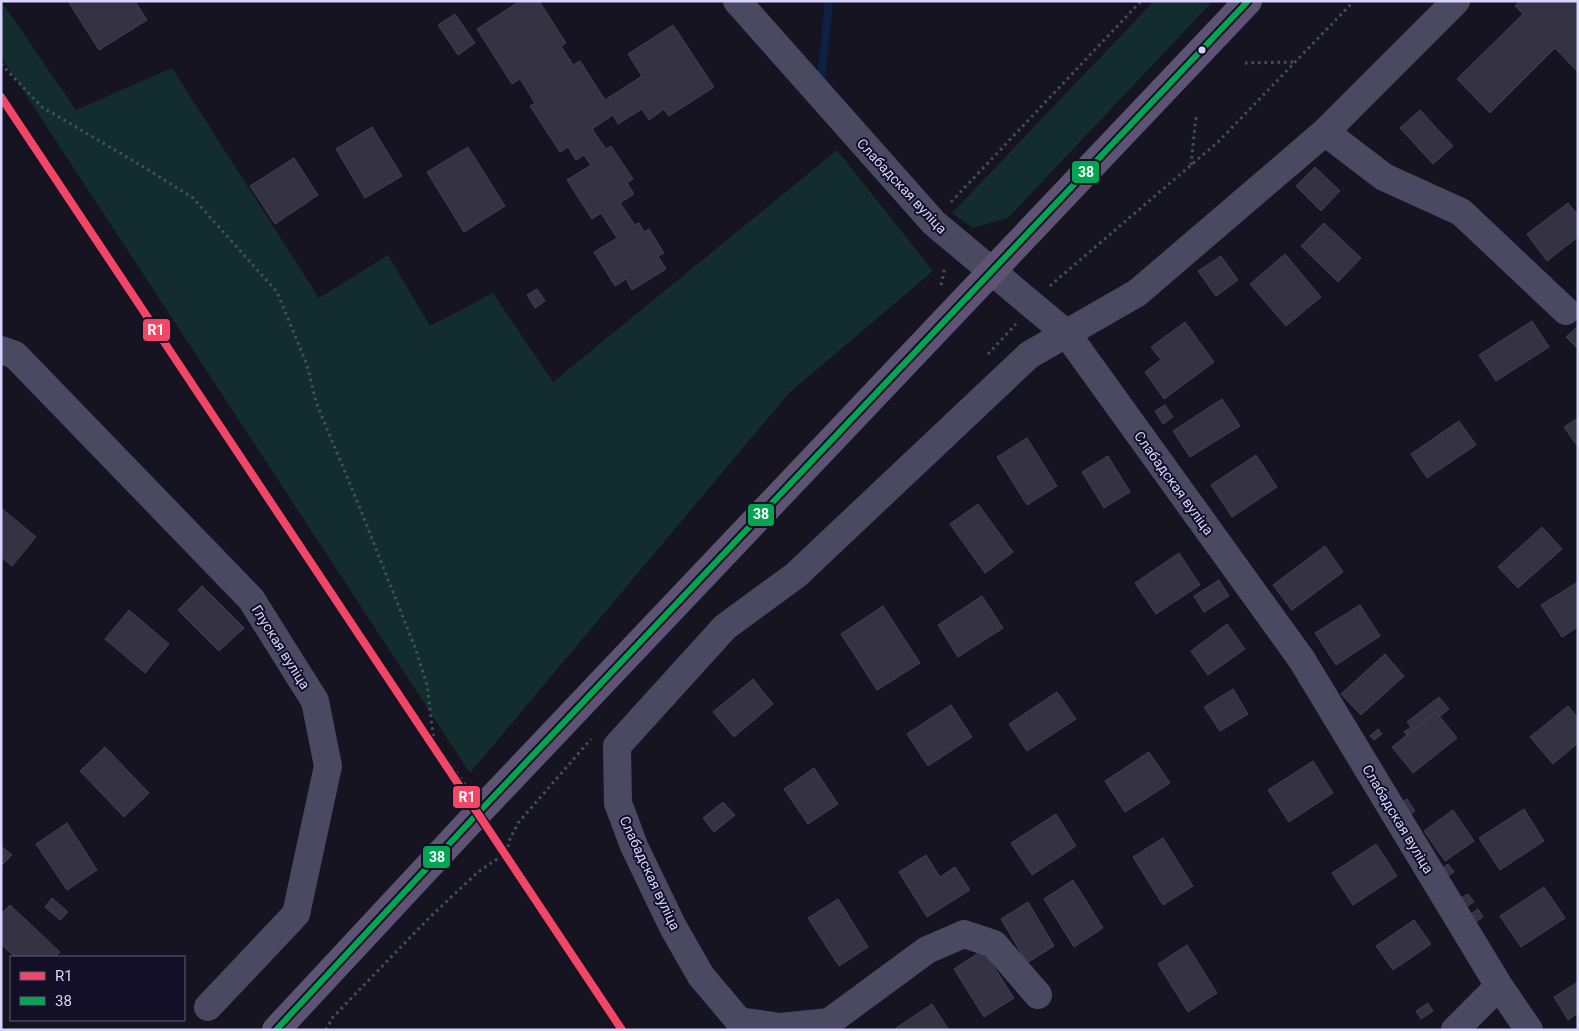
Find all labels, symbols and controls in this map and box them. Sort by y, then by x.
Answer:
unlabelled marker [1197,45,1207,55]
street label: Слабадская вуліца [854,135,950,237]
line badge: 38 [1071,160,1100,184]
text: 38 [1078,164,1094,180]
line badge: R1 [142,318,171,342]
text: R1 [147,322,165,338]
street label: Слабадская вуліца [1131,428,1217,538]
line badge: 38 [747,503,775,527]
text: 38 [753,506,769,522]
street label: Глуская вуліца [249,602,313,692]
street label: Слабадская вуліца [1359,762,1437,876]
line badge: R1 [452,785,481,809]
text: R1 [458,789,476,805]
street label: Слабадская вуліца [617,813,683,933]
line badge: 38 [422,845,451,869]
text: 38 [429,849,445,865]
legend [10,956,185,1021]
text: R1 [55,967,73,985]
text: 38 [55,992,72,1010]

